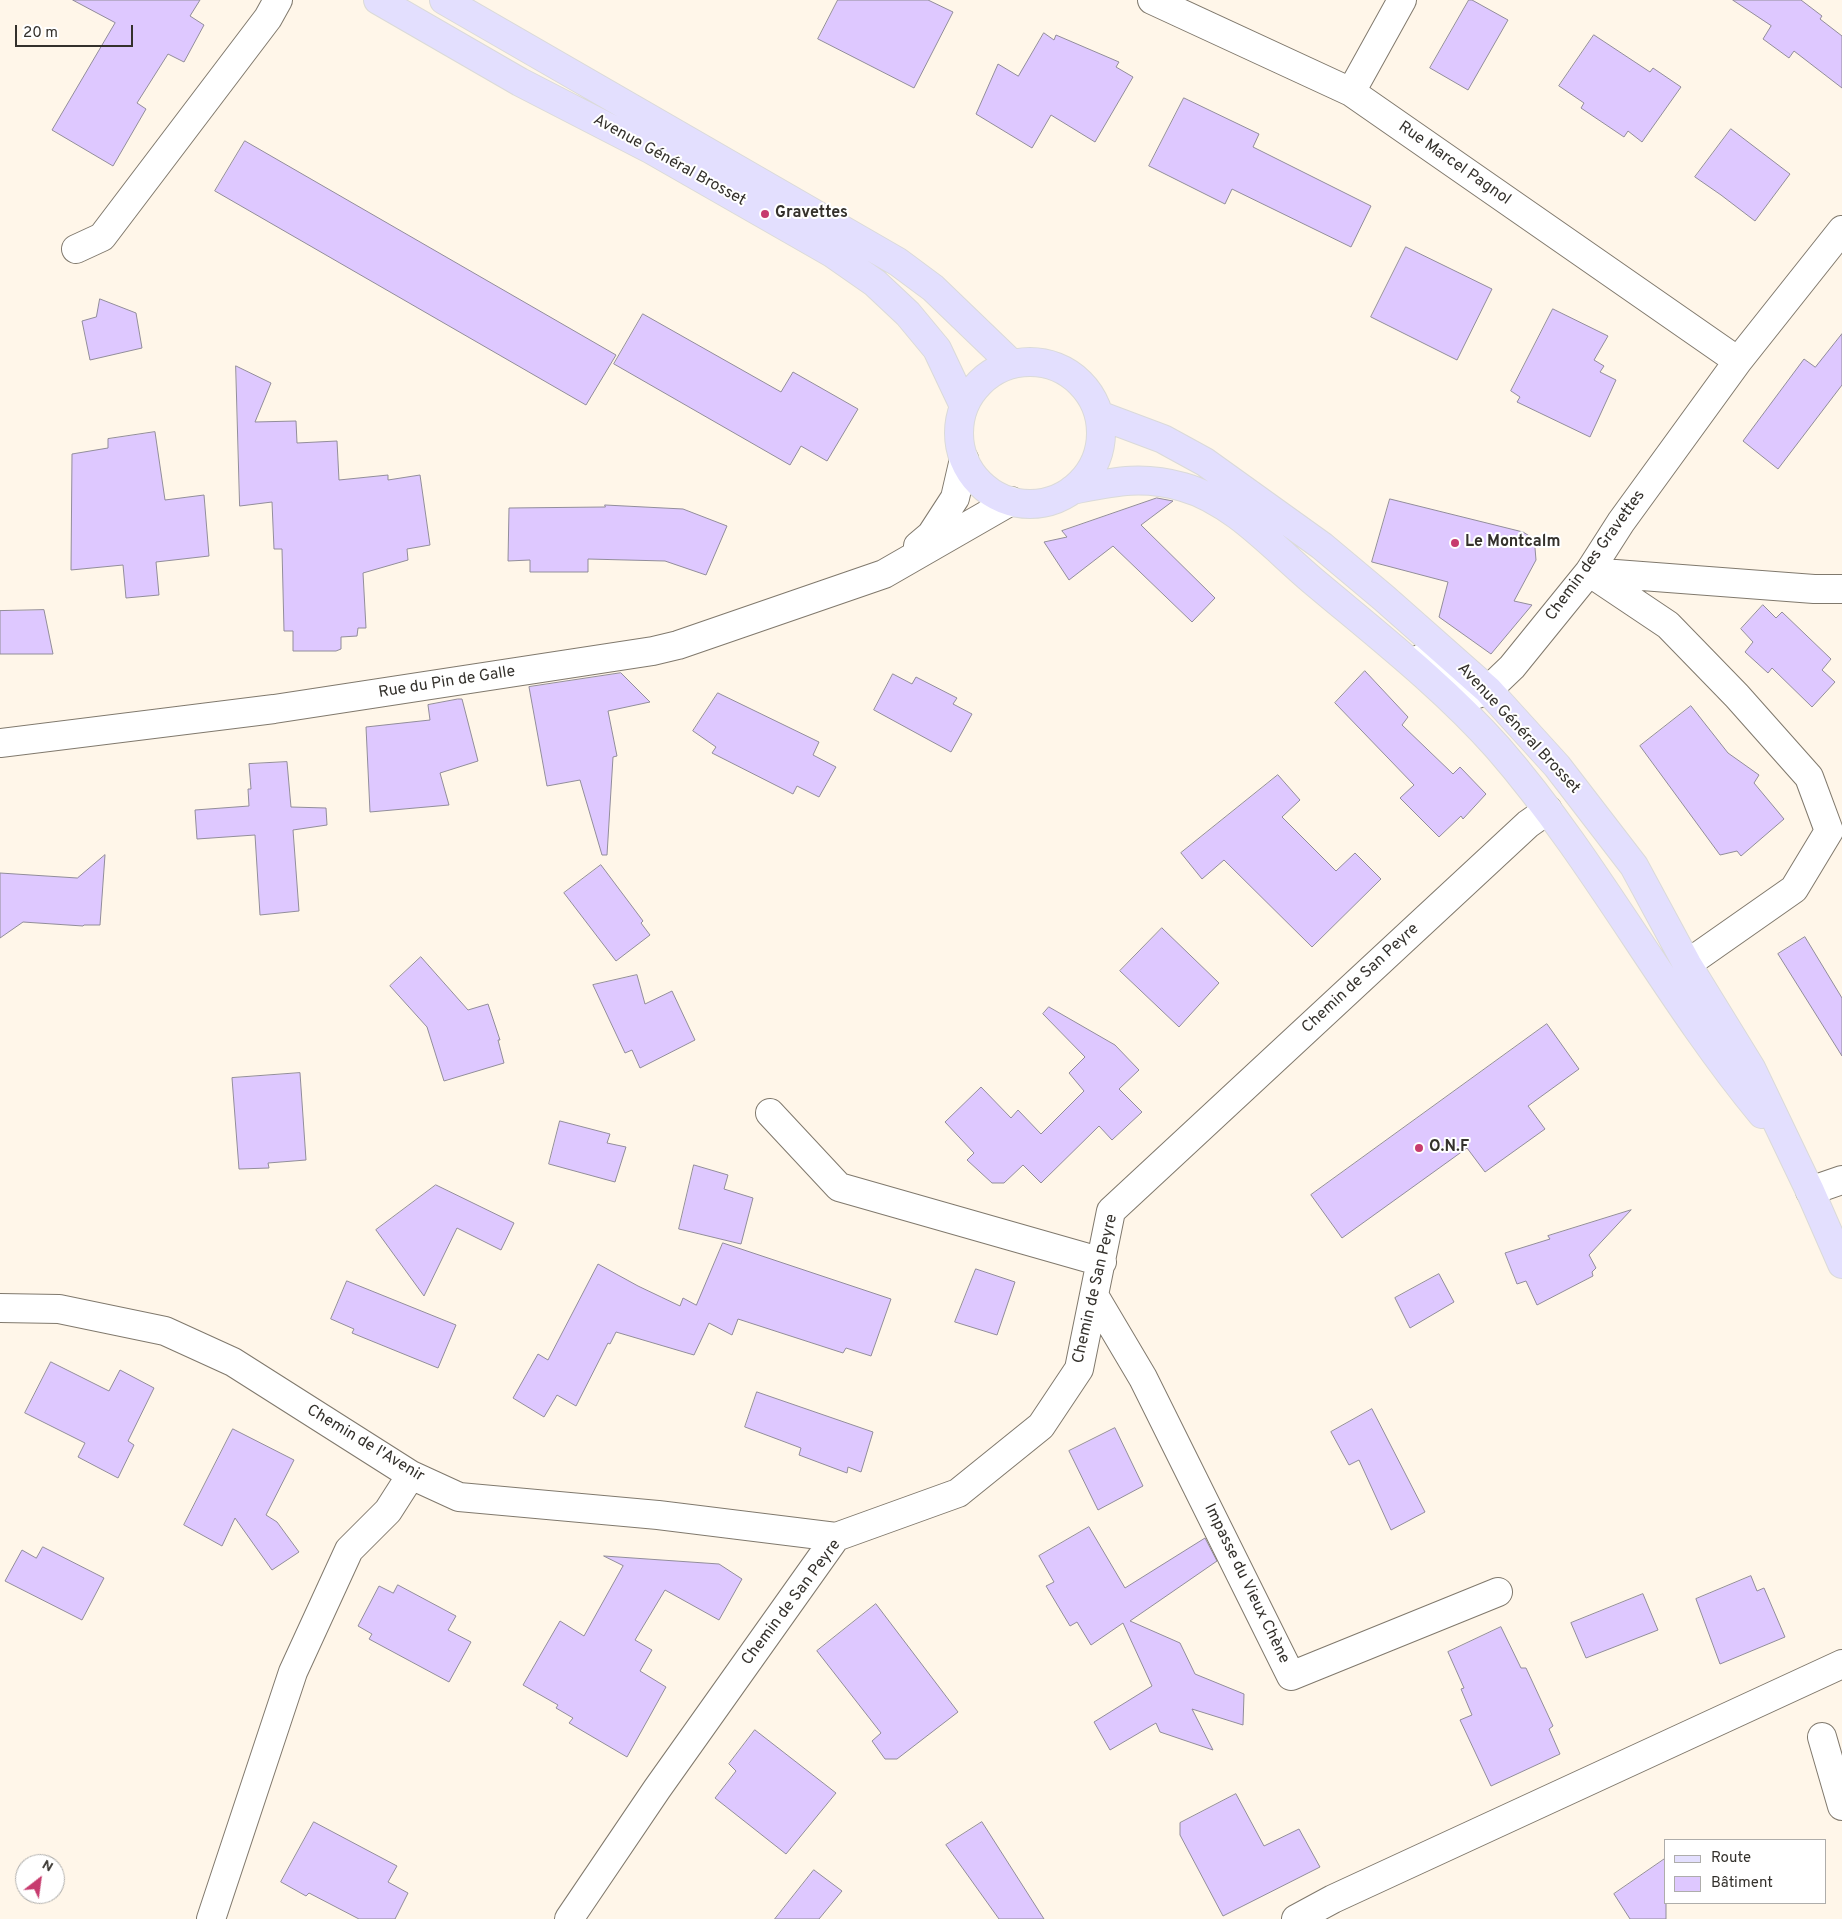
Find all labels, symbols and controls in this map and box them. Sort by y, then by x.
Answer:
scale bar [18,15,135,47]
text: 20 m [23,24,58,43]
street label: Avenue Général Brosset [589,111,749,211]
street label: Rue Marcel Pagnol [1394,118,1514,210]
place label: Gravettes [775,204,848,224]
marker: Gravettes [759,208,771,220]
street label: Chemin des Gravettes [1542,487,1650,625]
place label: Le Montcalm [1465,533,1560,553]
marker: Le Montcalm [1449,537,1461,549]
street label: Avenue Général Brosset [1453,660,1583,798]
street label: Rue du Pin de Galle [377,663,517,703]
street label: Chemin de San Peyre [1299,920,1423,1038]
place label: O.N.F [1429,1138,1469,1158]
marker: O.N.F [1413,1142,1425,1154]
street label: Chemin de San Peyre [1069,1213,1123,1365]
street label: Chemin de l'Avenir [303,1401,427,1487]
street label: Impasse du Vieux Chène [1199,1501,1293,1667]
street label: Chemin de San Peyre [738,1536,846,1670]
legend [1664,1839,1827,1904]
text: Route [1711,1849,1751,1868]
north arrow [15,1854,65,1904]
text: N [39,1857,56,1876]
text: Bâtiment [1711,1874,1773,1893]

